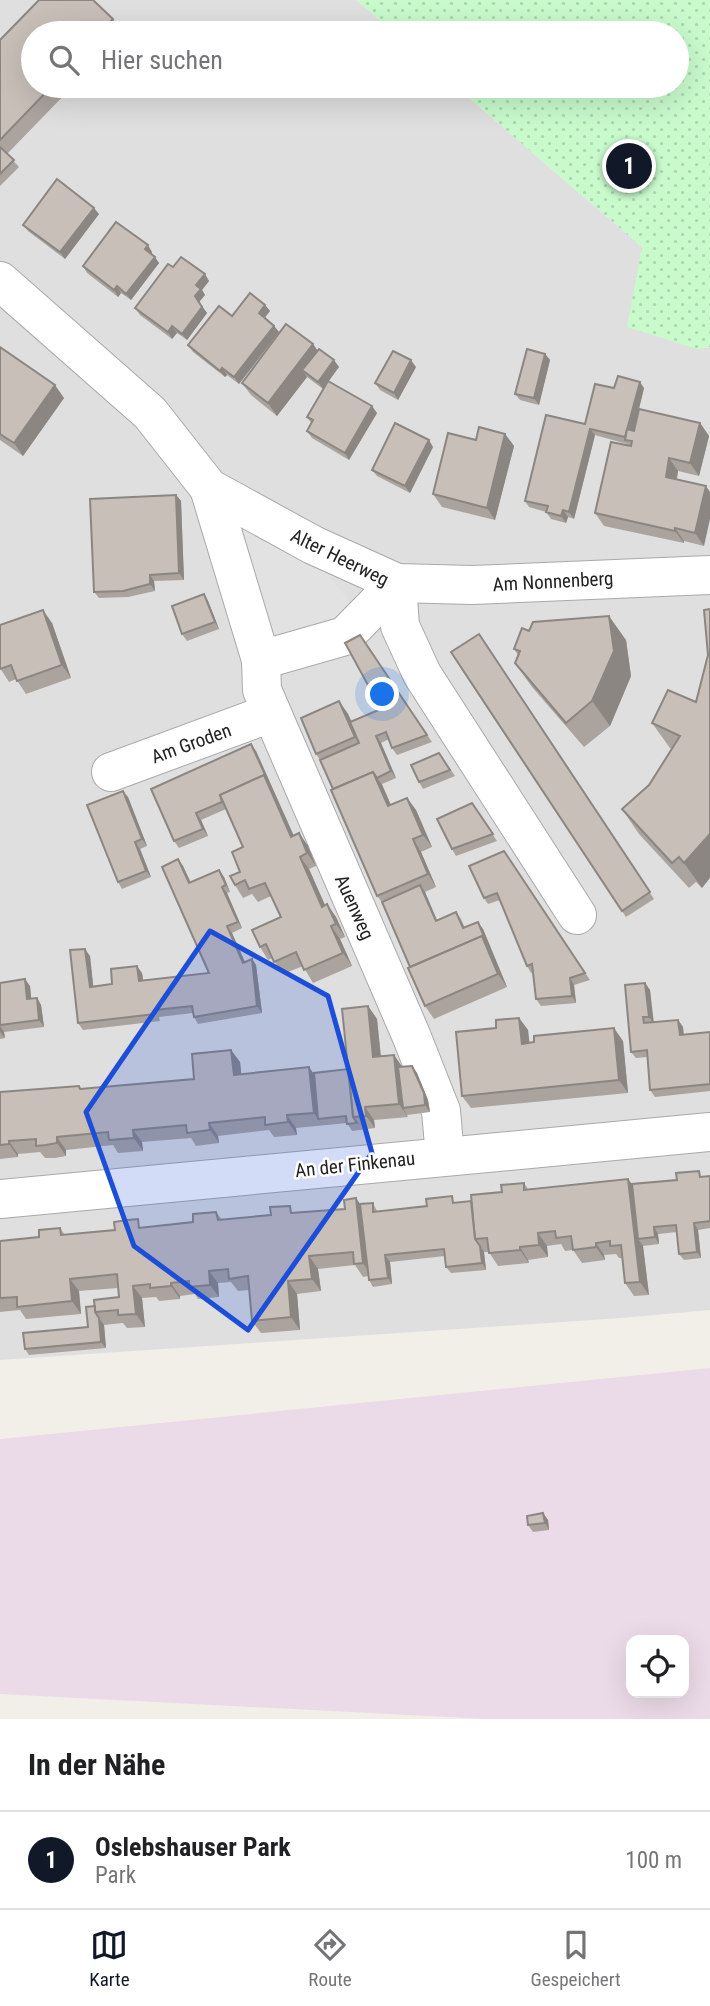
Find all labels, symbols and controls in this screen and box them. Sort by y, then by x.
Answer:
search box [21,21,689,98]
icon: search [45,41,83,79]
text: Hier suchen [101,45,223,75]
pin: 1 [606,140,652,192]
street label: Alter Heerweg [287,524,393,591]
street label: Am Nonnenberg [492,567,614,596]
your location [365,677,399,711]
street label: Am Groden [148,718,234,769]
street label: Auenweg [330,871,379,943]
street label: An der Finkenau [294,1147,416,1182]
map controls [626,1635,689,1698]
button: locate [626,1635,689,1698]
text: In der Nähe [28,1747,165,1782]
text: Oslebshauser Park [95,1832,291,1862]
text: 1 [45,1847,57,1874]
text: 100 m [625,1847,682,1874]
text: Park [95,1862,136,1889]
tab: Karte [89,1926,130,1991]
tab: Route [308,1926,352,1991]
tab: Gespeichert [530,1926,621,1991]

